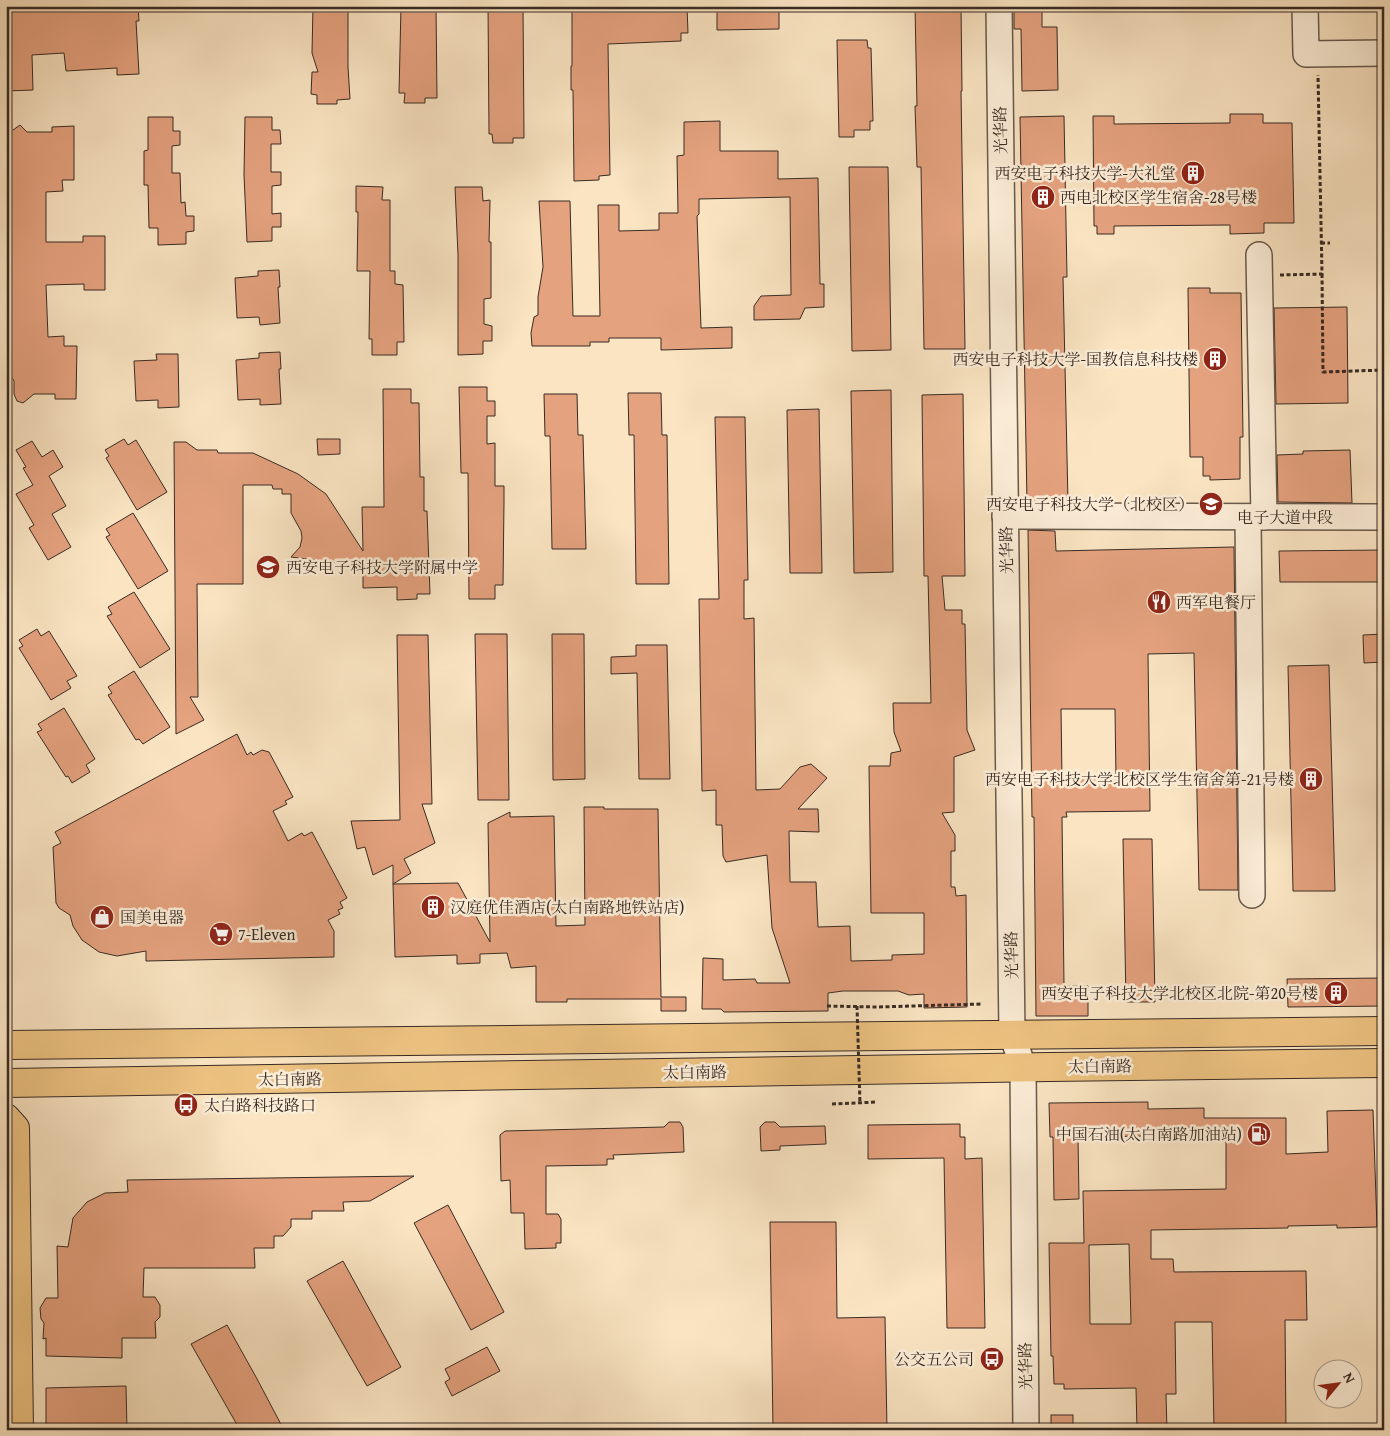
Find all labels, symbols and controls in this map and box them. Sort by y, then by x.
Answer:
street label: 光华路 [988,106,1012,154]
building icon: 西安电子科技大学-大礼堂 [1180,160,1206,186]
place label: 西安电子科技大学-大礼堂 [995,161,1176,185]
building icon: 西电北校区学生宿舍-28号楼 [1030,184,1056,210]
place label: 西电北校区学生宿舍-28号楼 [1060,185,1257,209]
building icon: 西安电子科技大学-国教信息科技楼 [1202,346,1228,372]
place label: 西安电子科技大学-国教信息科技楼 [953,347,1198,371]
school or university icon: 西安电子科技大学（北校区） [1198,491,1224,517]
place label: 西安电子科技大学（北校区） [986,492,1194,516]
street label: 电子大道中段 [1237,505,1333,529]
street label: 光华路 [994,526,1018,574]
school or university icon: 西安电子科技大学附属中学 [255,554,281,580]
place label: 西安电子科技大学附属中学 [286,555,478,579]
restaurant icon: 西军电餐厅 [1146,589,1172,615]
place label: 西军电餐厅 [1176,590,1256,614]
building icon: 西安电子科技大学北校区学生宿舍第-21号楼 [1298,766,1324,792]
place label: 西安电子科技大学北校区学生宿舍第-21号楼 [985,767,1294,791]
building icon: 汉庭优佳酒店(太白南路地铁站店) [420,894,446,920]
place label: 汉庭优佳酒店(太白南路地铁站店) [450,895,684,919]
shop icon: 国美电器 [89,904,115,930]
place label: 国美电器 [120,905,184,929]
supermarket icon: 7-Eleven [208,921,234,947]
place label: 7-Eleven [238,922,295,946]
street label: 光华路 [999,931,1023,979]
building icon: 西安电子科技大学北校区北院-第20号楼 [1323,980,1349,1006]
place label: 西安电子科技大学北校区北院-第20号楼 [1041,981,1318,1005]
street label: 太白南路 [1068,1053,1132,1079]
street label: 太白南路 [663,1059,727,1085]
street label: 太白南路 [258,1066,322,1092]
bus stop icon: 太白路科技路口 [173,1092,199,1118]
place label: 太白路科技路口 [204,1093,316,1117]
fuel station icon: 中国石油(太白南路加油站) [1246,1121,1272,1147]
place label: 中国石油(太白南路加油站) [1056,1122,1242,1146]
street label: 光华路 [1013,1342,1037,1390]
bus stop icon: 公交五公司 [979,1346,1005,1372]
place label: 公交五公司 [894,1347,974,1371]
north arrow [1312,1358,1362,1408]
text: N [1338,1369,1361,1387]

